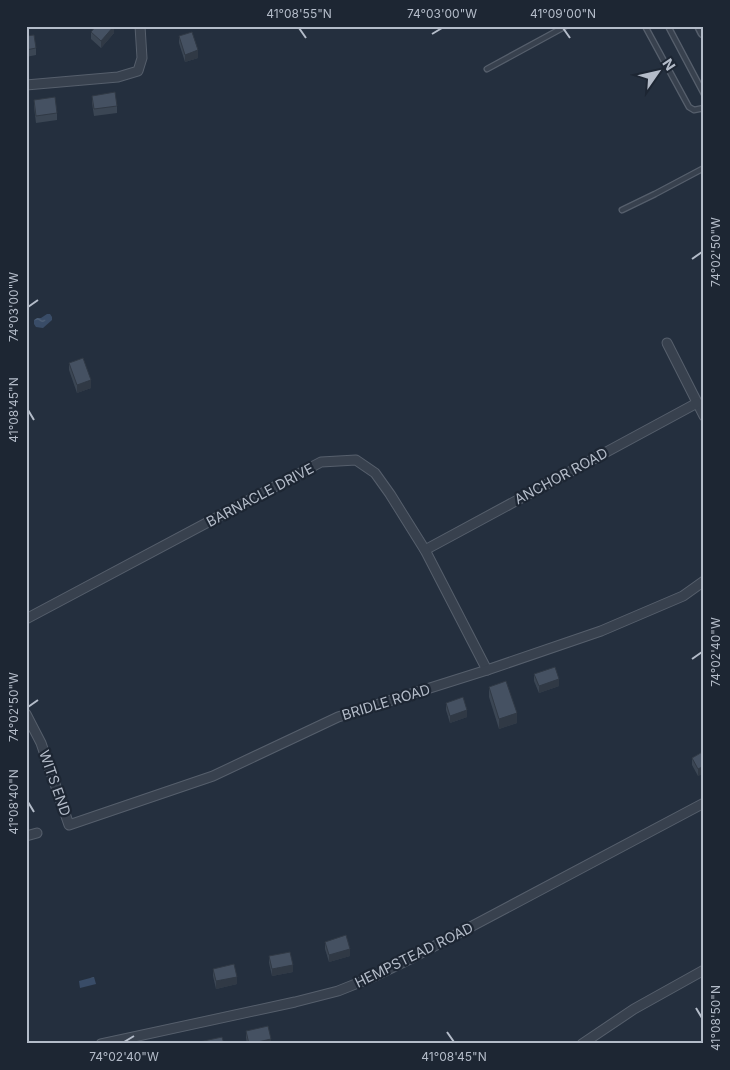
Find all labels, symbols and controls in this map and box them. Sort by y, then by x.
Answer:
text: 41°08'55"N [266,6,332,21]
text: 74°03'00"W [407,6,477,21]
text: 41°09'00"N [530,6,596,21]
north arrow [632,48,682,98]
text: N [659,55,679,74]
text: 74°02'50"W [708,217,723,287]
text: 74°03'00"W [6,272,21,342]
text: 41°08'45"N [6,377,21,443]
street label: ANCHOR ROAD [511,444,610,507]
street label: BARNACLE DRIVE [203,459,316,530]
text: 74°02'40"W [708,617,723,687]
text: 74°02'50"W [6,672,21,742]
street label: BRIDLE ROAD [340,680,432,723]
street label: WITS END [36,748,75,818]
text: 41°08'40"N [6,769,21,835]
street label: HEMPSTEAD ROAD [352,919,476,991]
text: 41°08'50"N [708,985,723,1051]
text: 74°02'40"W [89,1049,159,1064]
text: 41°08'45"N [421,1049,487,1064]

